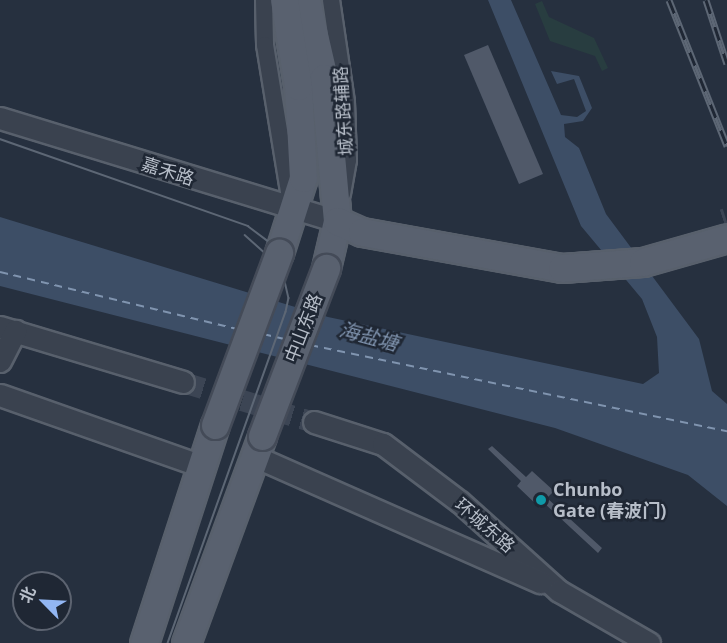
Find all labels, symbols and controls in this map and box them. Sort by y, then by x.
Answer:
street label: 城东路辅路 [329,65,357,157]
street label: 嘉禾路 [139,152,197,190]
street label: 中山东路 [280,291,326,365]
water label: 海盐塘 [337,317,401,355]
place label: Chunbo Gate (春波门) [553,479,666,522]
street label: 环城东路 [451,493,519,557]
marker: Chunbo Gate (春波门) [534,493,548,507]
north arrow [12,571,72,631]
text: 北 [14,583,41,606]

